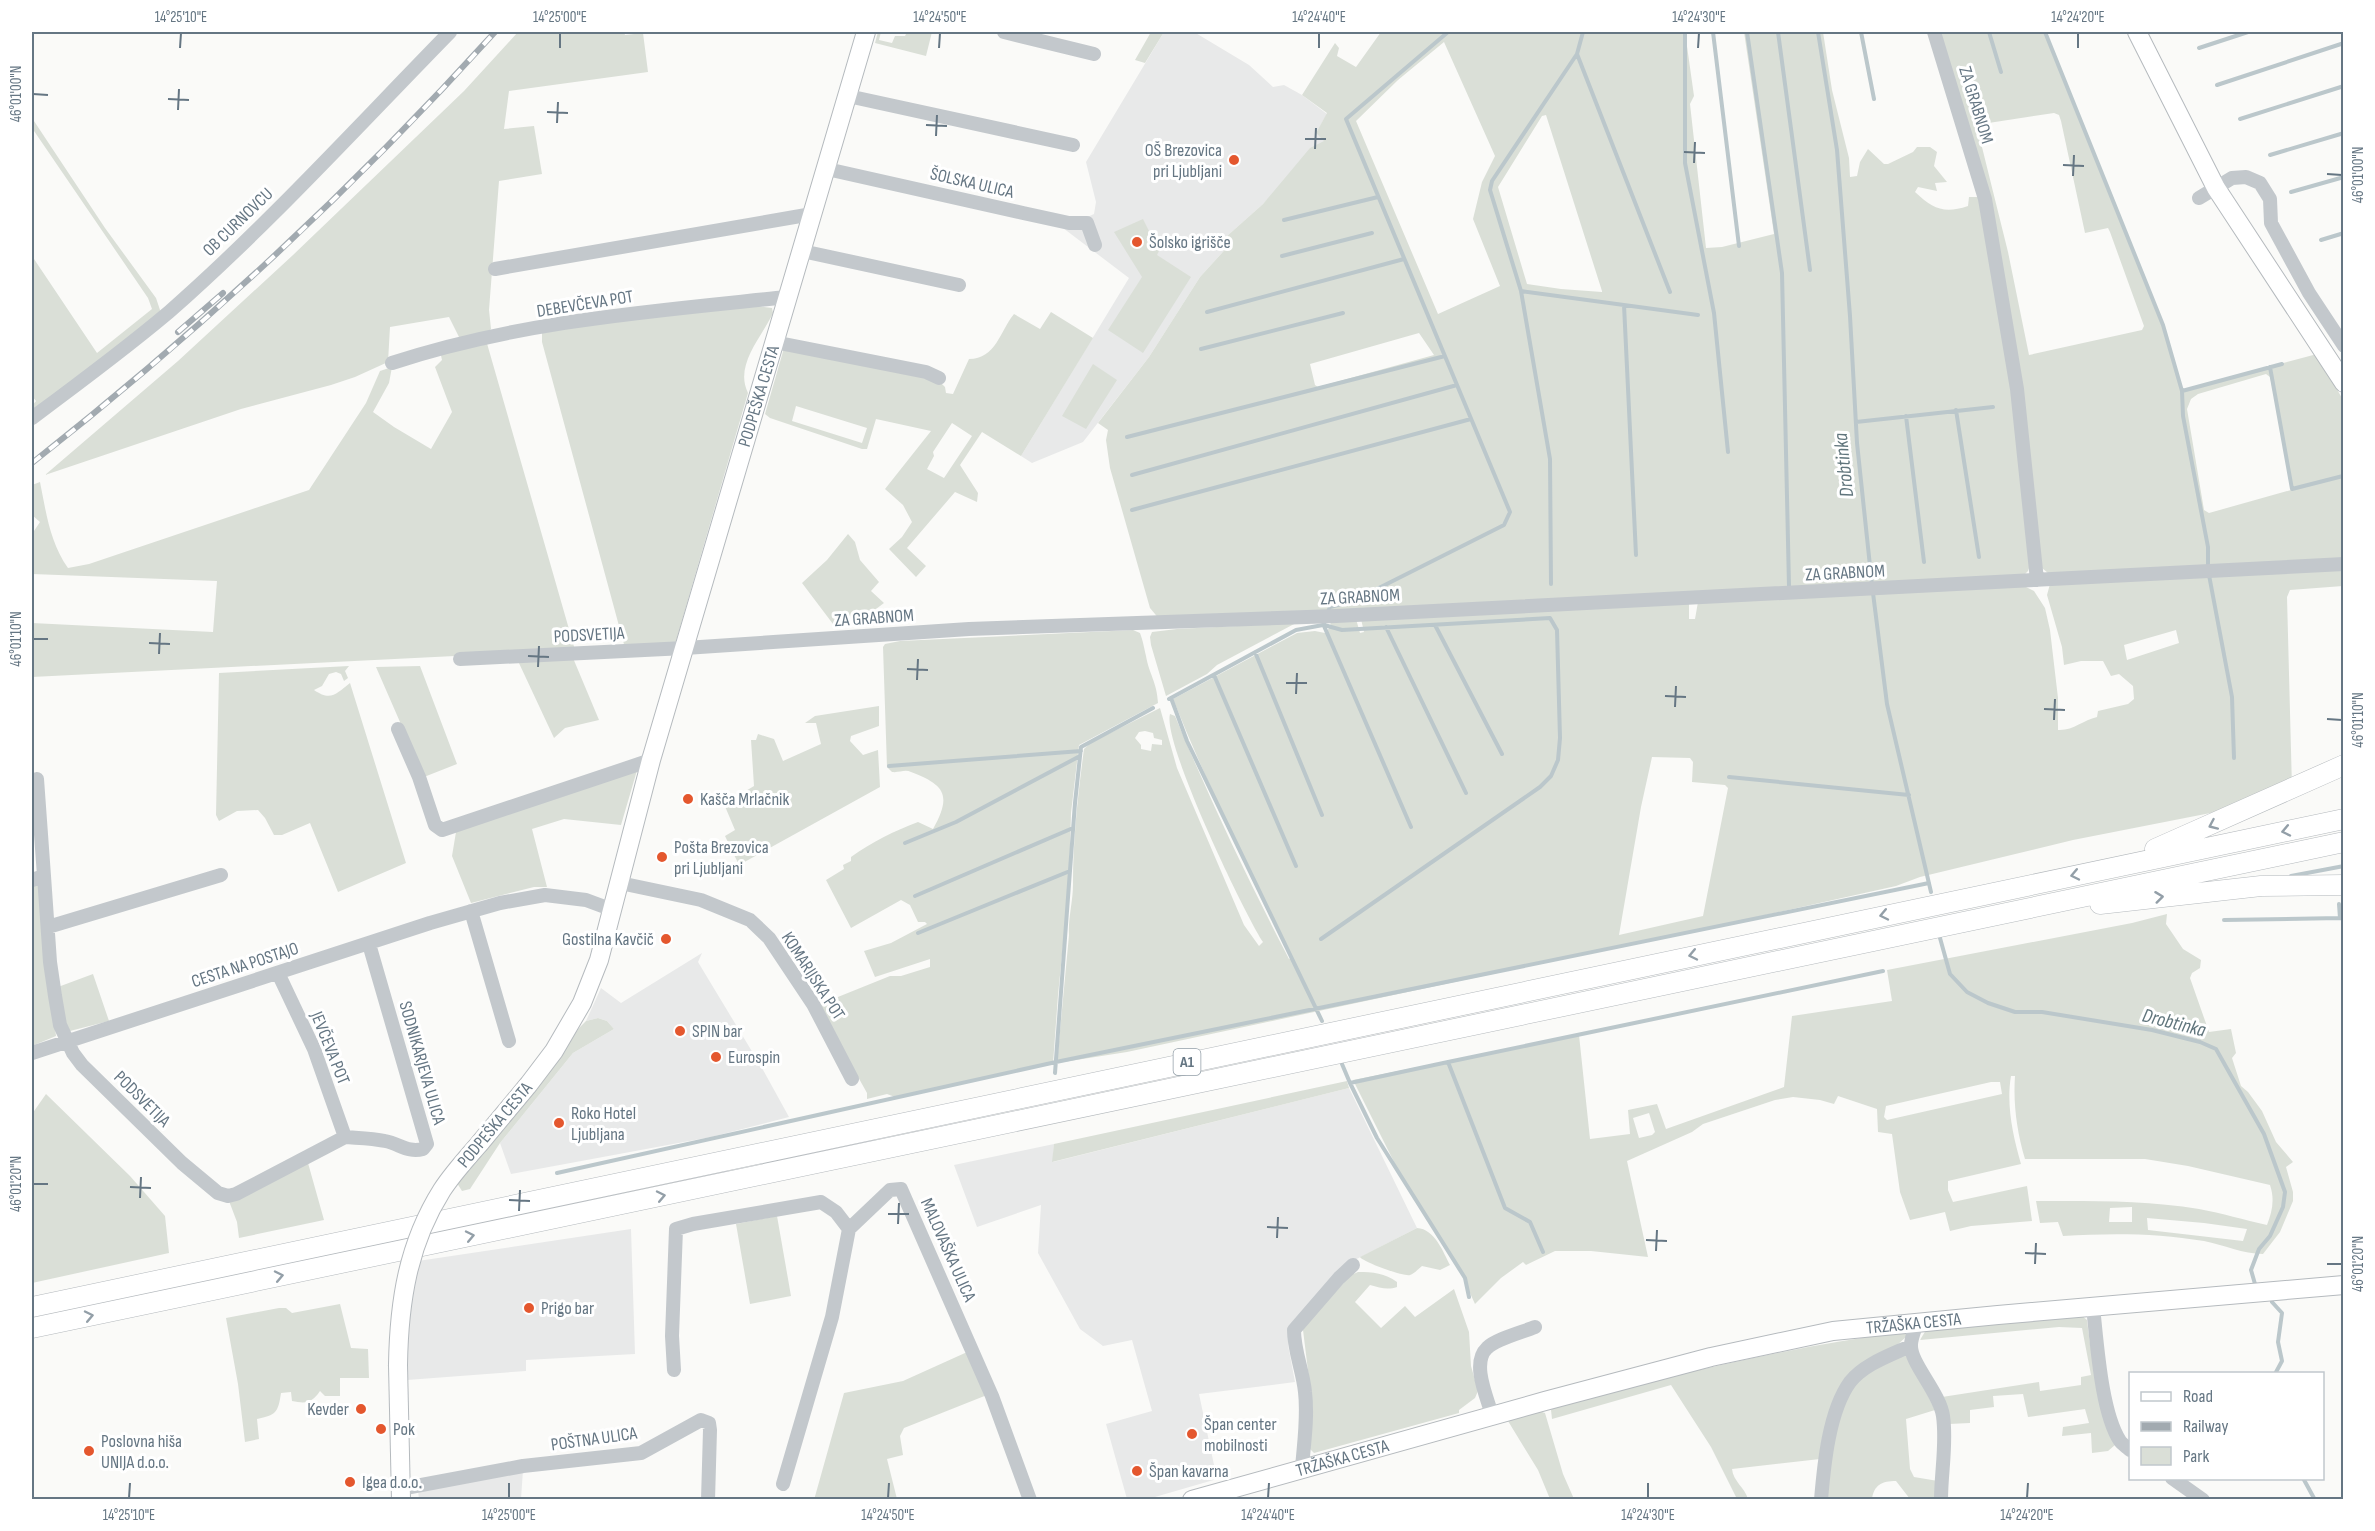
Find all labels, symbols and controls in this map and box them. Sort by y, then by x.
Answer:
text: 14°25'10"E [155,8,207,27]
text: 14°25'00"E [533,8,587,27]
text: 14°24'50"E [913,8,967,27]
text: 14°24'40"E [1292,8,1346,27]
text: 14°24'30"E [1672,8,1726,27]
text: 14°24'20"E [2051,8,2105,27]
street label: ZA GRABNOM [1954,64,1998,146]
text: 46°01'00"N [7,66,26,122]
place label: OŠ Brezovica pri Ljubljani [1145,140,1222,182]
text: 46°01'00"N [2349,147,2368,203]
marker: OŠ Brezovica pri Ljubljani [1227,153,1241,167]
street label: ŠOLSKA ULICA [928,163,1016,203]
street label: OB CURNOVCU [199,183,277,261]
place label: Šolsko igrišče [1149,232,1231,253]
marker: Šolsko igrišče [1130,235,1144,249]
street label: DEBEVČEVA POT [535,286,635,322]
street label: PODPEŠKA CESTA [734,343,783,449]
water label: Drobtinka [1829,432,1859,498]
street label: ZA GRABNOM [1805,560,1885,586]
street label: ZA GRABNOM [1320,584,1400,610]
street label: ZA GRABNOM [834,605,914,631]
text: 46°01'10"N [7,611,26,667]
street label: PODSVETIJA [553,623,625,647]
text: 46°01'10"N [2349,692,2368,748]
place label: Kašča Mrlačnik [700,789,789,810]
marker: Kašča Mrlačnik [681,792,695,806]
one-way arrow [2208,818,2219,830]
one-way arrow [2282,824,2292,837]
place label: Pošta Brezovica pri Ljubljani [674,837,769,879]
marker: Pošta Brezovica pri Ljubljani [655,850,669,864]
one-way arrow [2070,868,2080,881]
one-way arrow [2154,892,2163,904]
one-way arrow [1879,908,1889,921]
street label: KOMARIJSKA POT [777,928,849,1024]
place label: Gostilna Kavčič [562,929,654,950]
marker: Gostilna Kavčič [659,932,673,946]
street label: CESTA NA POSTAJO [189,938,301,992]
one-way arrow [1688,948,1698,961]
street label: SODNIKARJEVA ULICA [394,999,450,1127]
water label: Drobtinka [2140,1004,2208,1042]
street label: JEVČEVA POT [305,1008,354,1088]
place label: SPIN bar [692,1021,743,1042]
marker: SPIN bar [673,1024,687,1038]
place label: Eurospin [728,1047,780,1068]
road number: A1 [1174,1049,1200,1075]
marker: Eurospin [709,1050,723,1064]
street label: PODSVETIJA [110,1067,175,1132]
street label: PODPEŠKA CESTA [453,1078,537,1172]
place label: Roko Hotel Ljubljana [571,1103,636,1145]
marker: Roko Hotel Ljubljana [552,1116,566,1130]
text: 46°01'20"N [7,1156,26,1212]
one-way arrow [656,1190,666,1203]
street label: MALOVAŠKA ULICA [916,1195,980,1305]
one-way arrow [465,1230,475,1243]
text: 46°01'20"N [2349,1236,2368,1292]
one-way arrow [274,1270,284,1283]
place label: Prigo bar [541,1298,594,1319]
marker: Prigo bar [522,1301,536,1315]
street label: TRŽAŠKA CESTA [1865,1308,1962,1338]
one-way arrow [83,1310,93,1323]
legend [2129,1372,2324,1480]
text: Road [2183,1386,2213,1407]
place label: Kevder [307,1399,349,1420]
marker: Kevder [354,1402,368,1416]
place label: Špan center mobilnosti [1204,1414,1277,1456]
text: Railway [2183,1416,2228,1437]
place label: Pok [393,1419,415,1440]
marker: Pok [374,1422,388,1436]
street label: POŠTNA ULICA [550,1423,639,1455]
marker: Špan center mobilnosti [1185,1427,1199,1441]
place label: Poslovna hiša UNIJA d.o.o. [101,1431,182,1473]
street label: TRŽAŠKA CESTA [1293,1435,1391,1481]
marker: Poslovna hiša UNIJA d.o.o. [82,1444,96,1458]
text: Park [2183,1446,2209,1467]
place label: Špan kavarna [1149,1461,1229,1482]
marker: Špan kavarna [1130,1464,1144,1478]
place label: Igea d.o.o. [362,1472,422,1493]
marker: Igea d.o.o. [343,1475,357,1489]
text: 14°25'10"E [103,1506,155,1525]
text: 14°25'00"E [482,1506,536,1525]
text: 14°24'50"E [861,1506,915,1525]
text: 14°24'40"E [1241,1506,1295,1525]
text: 14°24'30"E [1621,1506,1675,1525]
text: 14°24'20"E [2000,1506,2054,1525]

